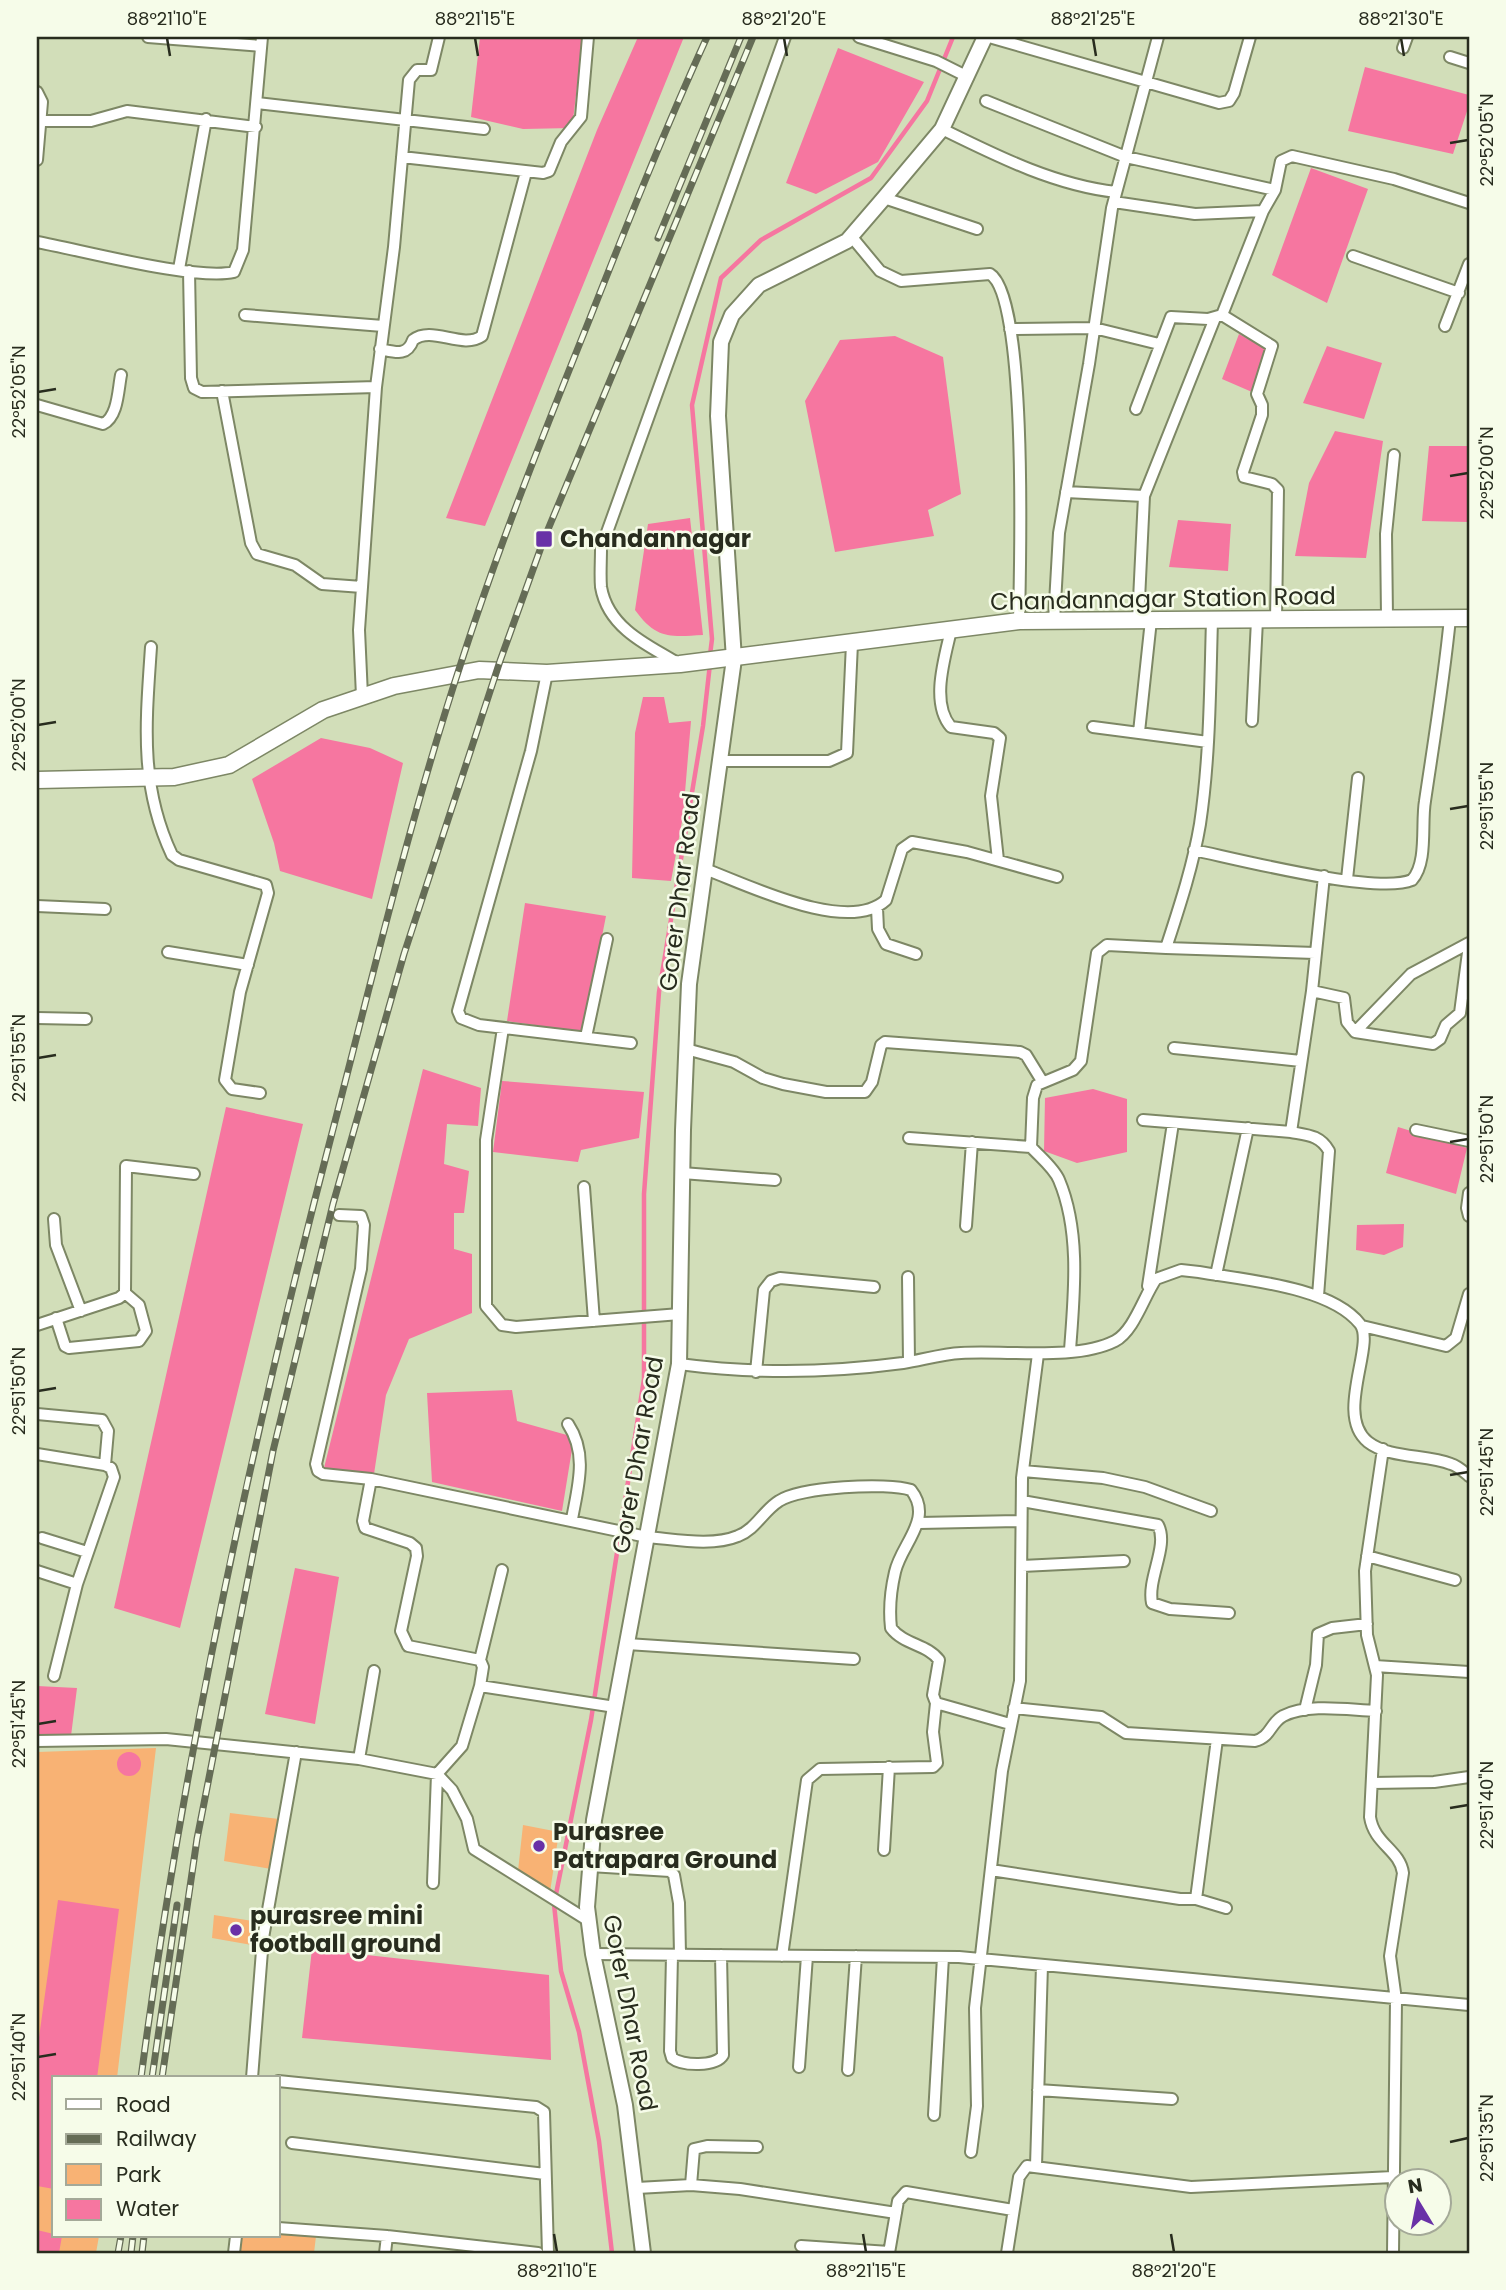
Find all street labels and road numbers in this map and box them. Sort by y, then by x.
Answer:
street label: Chandannagar Station Road [990,579,1336,618]
street label: Gorer Dhar Road [651,791,708,993]
street label: Gorer Dhar Road [604,1354,671,1556]
street label: Gorer Dhar Road [595,1912,666,2114]

